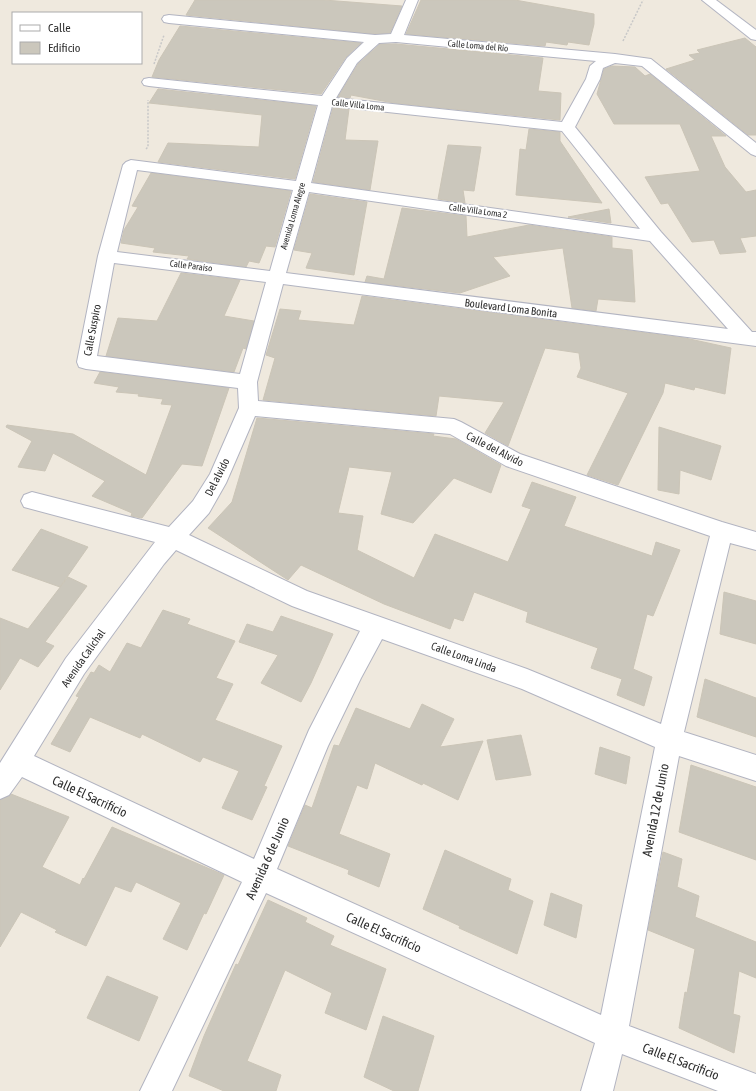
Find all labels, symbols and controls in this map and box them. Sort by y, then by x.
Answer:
legend [12,12,142,64]
text: Calle [48,21,71,35]
street label: Calle Loma del Río [447,38,509,54]
text: Edificio [48,41,81,55]
street label: Calle Villa Loma [331,97,385,113]
street label: Avenida Loma Alegre [279,181,307,251]
street label: Calle Villa Loma 2 [448,202,508,220]
street label: Calle Paraíso [169,258,213,274]
street label: Boulevard Loma Bonita [464,296,558,320]
street label: Calle Suspiro [81,303,103,357]
street label: Calle del Alvido [464,429,526,469]
street label: Del alvido [202,456,232,498]
street label: Avenida Calichal [59,627,107,689]
street label: Calle Loma Linda [430,640,498,674]
street label: Avenida 12 de Junio [639,762,672,858]
street label: Calle El Sacrificio [50,773,130,820]
street label: Avenida 6 de Junio [243,815,292,902]
street label: Calle El Sacrificio [344,909,424,956]
street label: Calle El Sacrificio [640,1040,721,1083]

